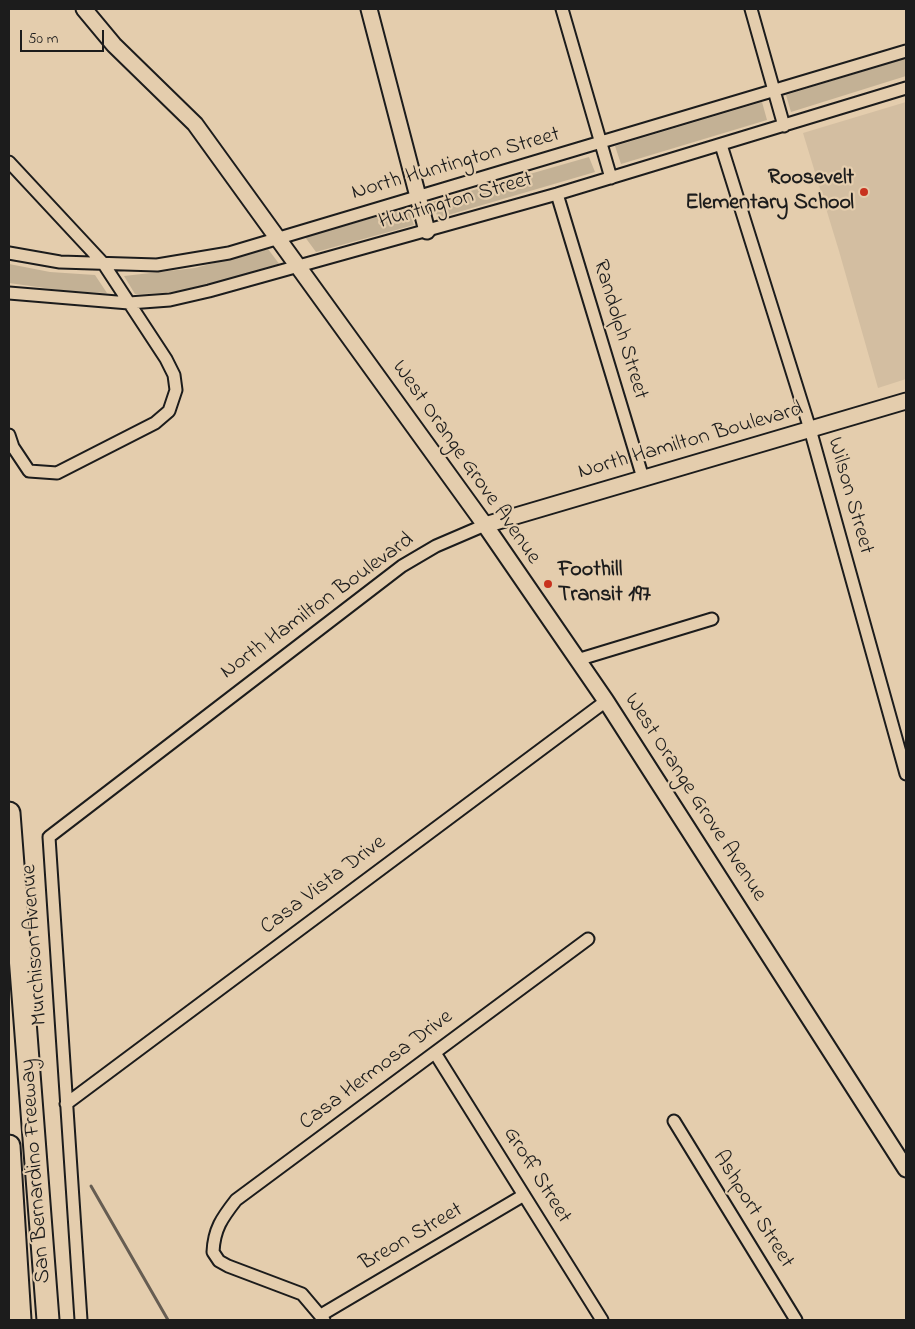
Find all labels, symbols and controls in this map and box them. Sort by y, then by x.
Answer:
scale bar [22,20,106,52]
text: 50 m [28,28,58,50]
street label: North Huntington Street [349,123,563,207]
place label: Roosevelt Elementary School [685,166,854,218]
street label: Huntington Street [376,167,536,237]
marker: Roosevelt Elementary School [858,186,870,198]
street label: Randolph Street [585,257,653,403]
street label: West Orange Grove Avenue [385,356,545,570]
street label: North Hamilton Boulevard [575,397,807,487]
street label: Wilson Street [820,435,878,557]
street label: North Hamilton Boulevard [216,528,420,686]
place label: Foothill Transit 197 [558,558,651,610]
marker: Foothill Transit 197 [542,578,554,590]
street label: West Orange Grove Avenue [617,689,771,907]
street label: Casa Vista Drive [256,830,392,942]
street label: Murchison Avenue [17,863,55,1027]
street label: Casa Hermosa Drive [295,1005,459,1137]
street label: San Bernardino Freeway [16,1058,58,1284]
street label: Groff Street [496,1123,576,1229]
street label: Ashport Street [705,1146,799,1274]
street label: Breon Street [356,1198,468,1278]

